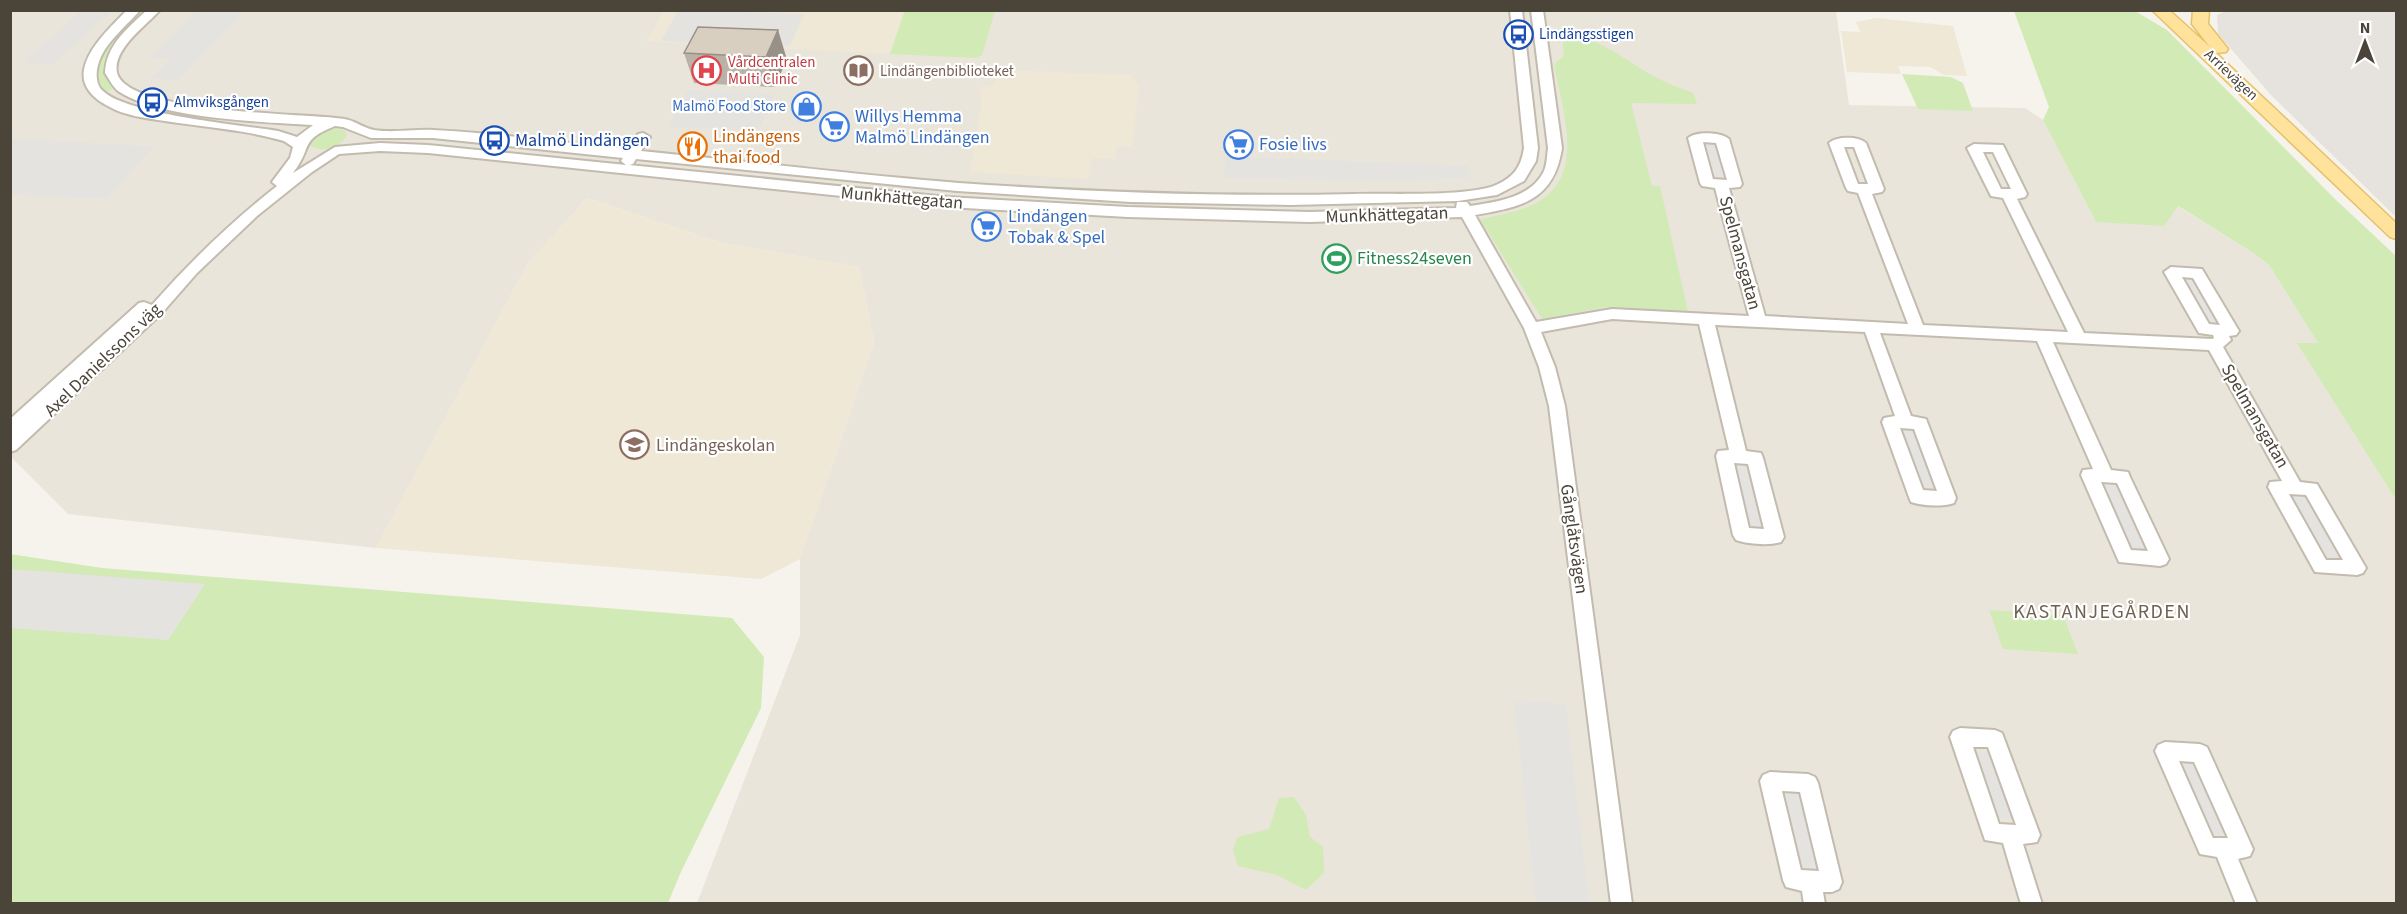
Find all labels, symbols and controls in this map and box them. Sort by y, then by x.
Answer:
north arrow [2335,12,2395,72]
text: N [2360,17,2370,39]
bus stop icon: Lindängsstigen [1502,18,1534,50]
place label: Lindängsstigen [1539,24,1634,45]
street label: Arrievägen [2199,44,2263,106]
place label: Vårdcentralen Multi Clinic [728,52,815,90]
hospital icon: Vårdcentralen Multi Clinic [691,55,723,87]
library icon: Lindängenbiblioteket [843,55,875,87]
place label: Lindängenbiblioteket [880,61,1014,82]
bus stop icon: Almviksgången [137,86,169,118]
shop icon: Malmö Food Store [791,90,823,122]
place label: Almviksgången [174,92,269,113]
place label: Malmö Food Store [672,96,786,117]
place label: Willys Hemma Malmö Lindängen [855,104,990,150]
supermarket icon: Willys Hemma Malmö Lindängen [818,110,850,142]
bus stop icon: Malmö Lindängen [478,124,510,156]
place label: Lindängens thai food [713,124,800,170]
place label: Malmö Lindängen [515,128,650,153]
supermarket icon: Fosie livs [1222,128,1254,160]
restaurant icon: Lindängens thai food [676,130,708,162]
place label: Fosie livs [1259,132,1327,157]
street label: Munkhättegatan [840,180,964,216]
street label: Spelmansgatan [1713,193,1767,313]
street label: Munkhättegatan [1325,200,1449,230]
place label: Lindängen Tobak & Spel [1008,204,1105,250]
supermarket icon: Lindängen Tobak & Spel [971,210,1003,242]
sports icon: Fitness24seven [1320,242,1352,274]
place label: Fitness24seven [1357,246,1472,271]
street label: Axel Danielssons väg [39,297,167,423]
street label: Spelmansgatan [2215,359,2295,473]
school or university icon: Lindängeskolan [619,429,651,461]
place label: Lindängeskolan [656,433,775,458]
street label: Gånglåtsvägen [1554,482,1594,596]
district label: KASTANJEGÅRDEN [2013,598,2191,626]

